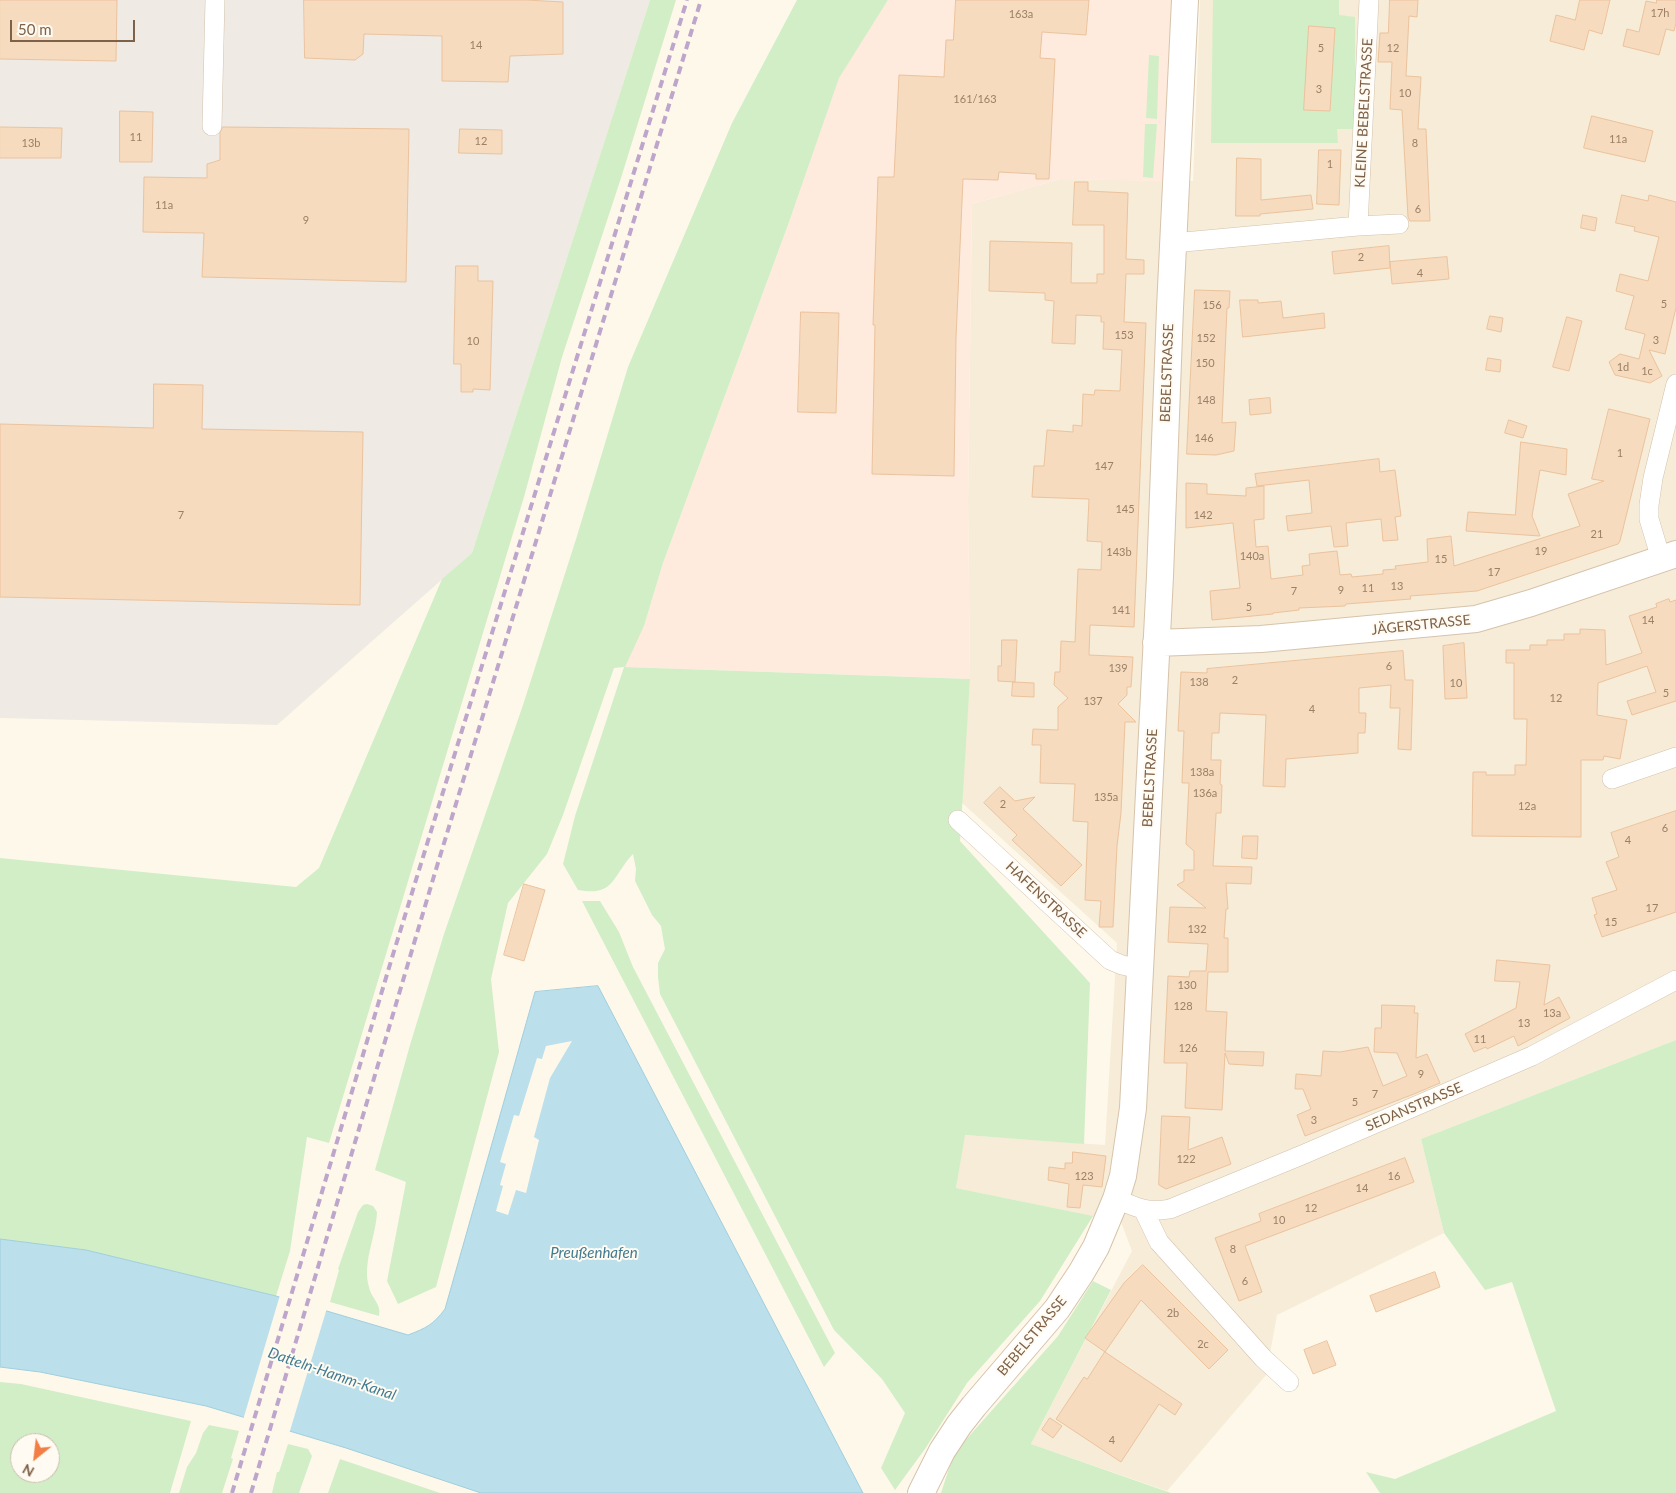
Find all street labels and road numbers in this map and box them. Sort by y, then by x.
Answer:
street label: KLEINE BEBELSTRASSE [1352,38,1376,188]
street label: BEBELSTRASSE [1157,323,1177,423]
street label: JÄGERSTRASSE [1371,611,1471,639]
street label: BEBELSTRASSE [1139,728,1161,828]
street label: HAFENSTRASSE [1002,858,1090,942]
street label: SEDANSTRASSE [1363,1079,1465,1135]
street label: BEBELSTRASSE [994,1293,1070,1379]

